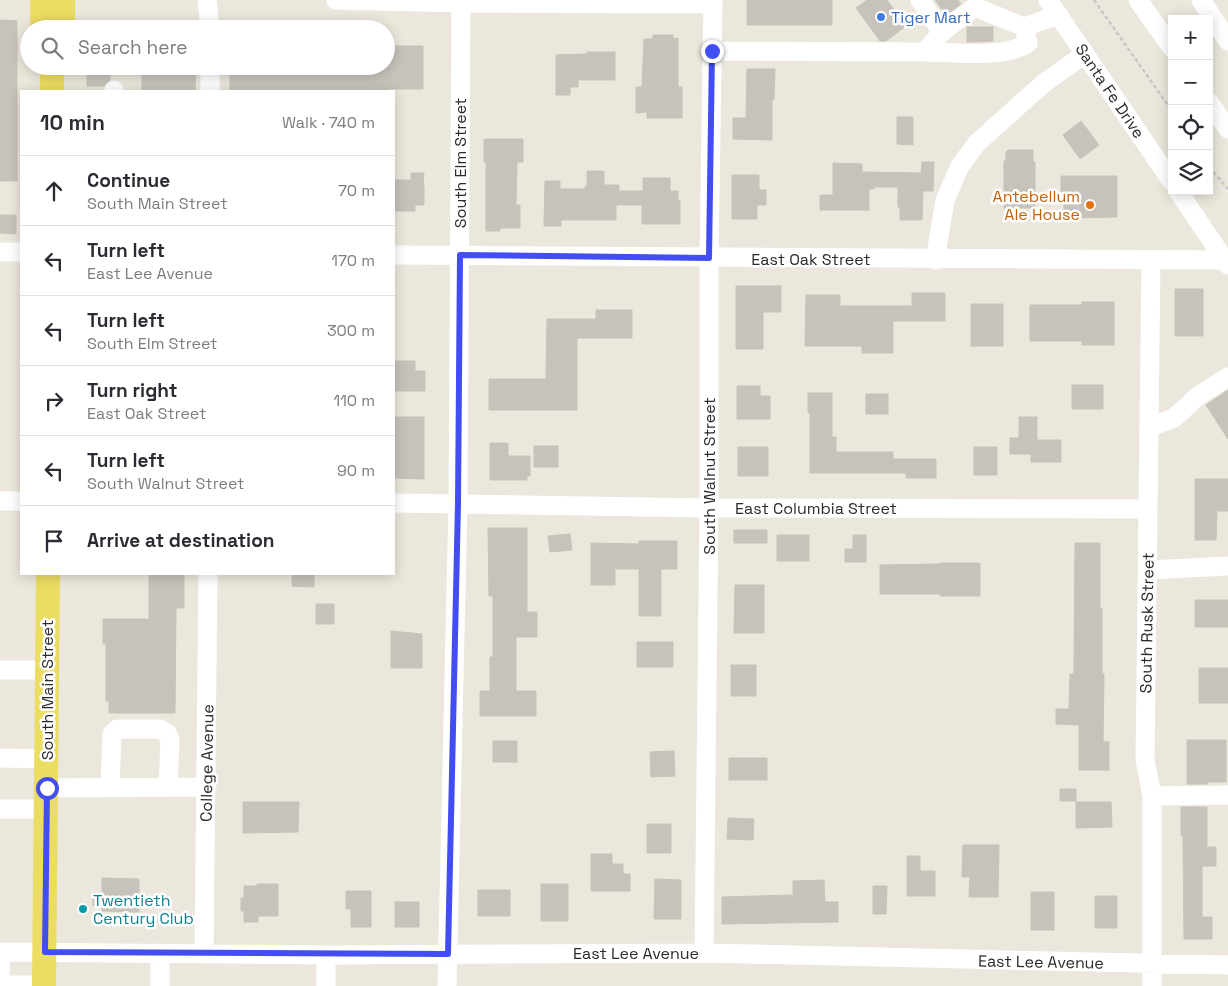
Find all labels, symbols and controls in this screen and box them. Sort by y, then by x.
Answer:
place label: Tiger Mart [891,7,971,28]
marker: Tiger Mart [875,11,887,23]
map controls [1168,15,1213,195]
button: + [1168,15,1213,60]
search box [20,20,395,75]
icon: search [38,34,66,62]
text: Search here [78,35,188,60]
route end [701,40,724,63]
street label: Santa Fe Drive [1071,40,1149,142]
button: − [1168,60,1213,105]
street label: South Elm Street [450,98,471,228]
button: locate [1168,105,1213,150]
text: 10 min [40,109,105,136]
text: Walk · 740 m [282,112,375,133]
button: layers [1168,150,1213,195]
text: Continue [87,168,170,193]
icon: ahead [40,177,68,205]
text: 70 m [338,180,375,201]
place label: Antebellum Ale House [993,186,1080,225]
text: South Main Street [87,193,228,214]
marker: Antebellum Ale House [1084,199,1096,211]
text: Turn left [87,238,165,263]
icon: left [40,247,68,275]
street label: East Oak Street [751,249,871,270]
text: 170 m [331,250,375,271]
text: East Lee Avenue [87,263,213,284]
text: Turn left [87,308,165,333]
icon: left [40,317,68,345]
text: 300 m [327,320,375,341]
text: South Elm Street [87,333,217,354]
text: Turn right [87,378,177,403]
icon: right [40,387,68,415]
text: 110 m [333,390,375,411]
street label: South Walnut Street [699,397,720,555]
text: East Oak Street [87,403,206,424]
text: Turn left [87,448,165,473]
icon: left [40,457,68,485]
text: 90 m [337,460,375,481]
text: South Walnut Street [87,473,244,494]
street label: East Columbia Street [735,498,897,519]
icon: arrive [40,527,68,555]
text: Arrive at destination [87,528,275,553]
street label: South Rusk Street [1135,552,1159,694]
street label: South Main Street [37,620,58,760]
street label: College Avenue [195,704,219,822]
route start [36,777,59,800]
place label: Twentieth Century Club [93,890,194,929]
marker: Twentieth Century Club [77,903,89,915]
street label: East Lee Avenue [573,943,699,964]
street label: East Lee Avenue [978,950,1104,974]

